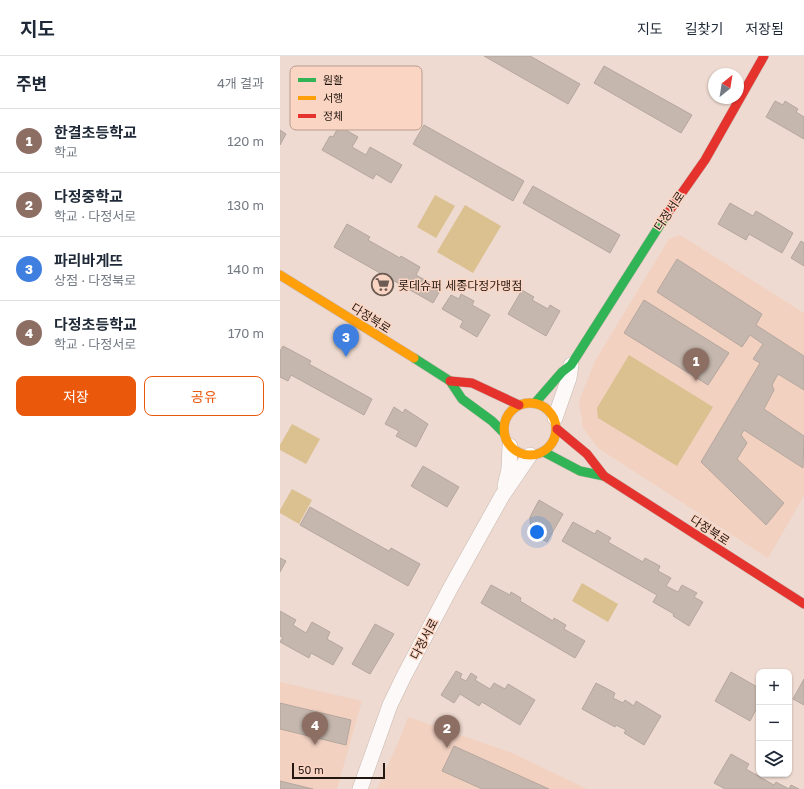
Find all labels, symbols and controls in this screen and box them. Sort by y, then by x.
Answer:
text: 지도 [20,17,55,40]
text: 지도 [637,20,663,37]
text: 길찾기 [685,20,723,37]
text: 저장됨 [745,20,784,37]
legend [290,66,422,130]
north arrow [708,68,744,104]
text: 주변 [16,73,47,94]
text: 원활 [323,73,343,86]
text: 4개 결과 [217,75,264,91]
text: 서행 [323,91,343,104]
text: 정체 [323,109,343,122]
text: 한결초등학교 [54,123,137,141]
text: 1 [26,133,32,149]
text: 120 m [227,133,264,149]
text: 학교 [54,144,78,160]
text: 다정중학교 [54,187,123,205]
street label: 다정서로 [650,188,688,234]
text: 2 [25,197,33,213]
text: 130 m [227,197,264,213]
text: 학교 · 다정서로 [54,208,136,224]
text: 파리바게뜨 [54,251,123,269]
text: 3 [25,261,33,277]
text: 140 m [227,261,264,277]
text: 상점 · 다정북로 [54,272,136,288]
supermarket icon: 롯데슈퍼 세종다정가맹점 [369,272,395,298]
place label: 롯데슈퍼 세종다정가맹점 [398,278,522,293]
street label: 다정북로 [348,300,394,336]
text: 다정초등학교 [54,315,137,333]
pin: 3 [333,324,359,357]
text: 4 [25,325,33,341]
text: 170 m [228,325,264,341]
text: 학교 · 다정서로 [54,336,136,352]
pin: 1 [683,348,709,381]
button: 저장 [16,376,136,416]
button: 공유 [144,376,264,416]
street label: 다정북로 [687,512,733,548]
your location [527,522,547,542]
street label: 다정서로 [407,616,441,662]
map controls [756,669,792,777]
button: + [756,669,792,705]
button: − [756,705,792,741]
pin: 4 [302,712,328,745]
pin: 2 [434,715,460,748]
button: layers [756,741,792,777]
scale bar [292,761,385,780]
text: 50 m [298,763,324,776]

